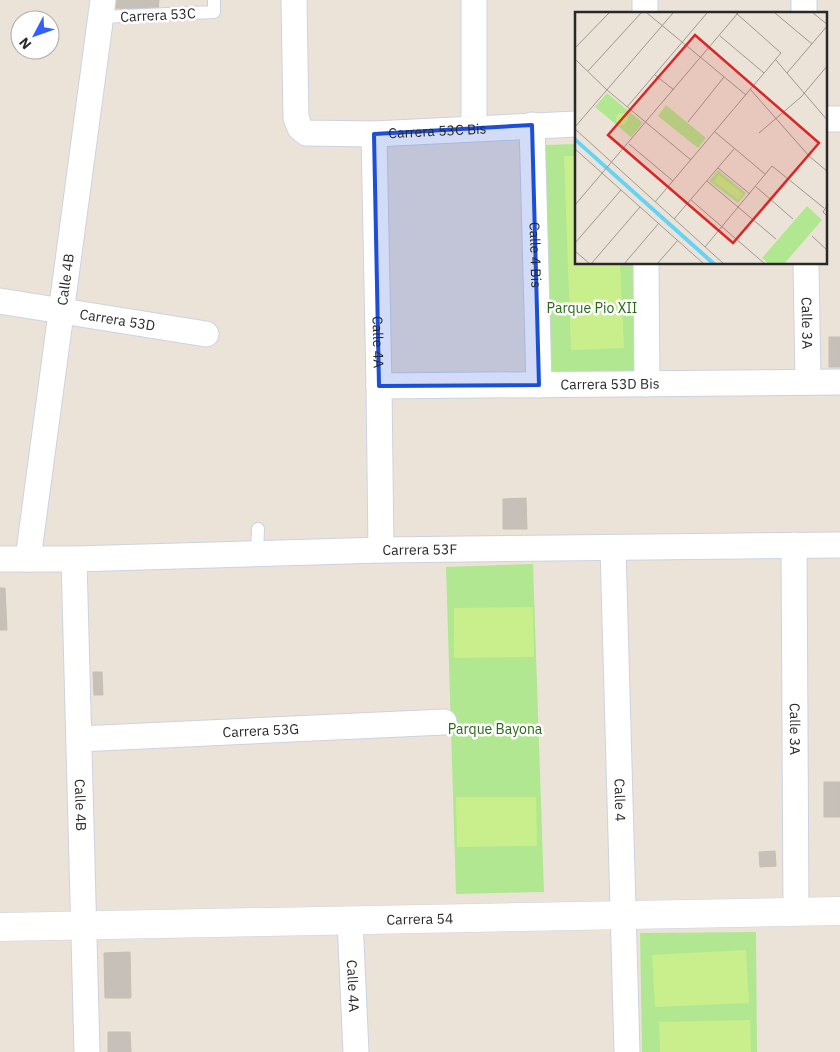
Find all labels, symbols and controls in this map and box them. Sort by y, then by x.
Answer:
street label: Carrera 53C [120,4,196,26]
north arrow [10,10,60,60]
inset map [575,12,828,265]
text: N [15,34,35,53]
street label: Carrera 53C Bis [388,119,487,142]
street label: Calle 4 Bis [526,222,545,288]
street label: Calle 4B [53,252,78,307]
street label: Calle 3A [798,297,816,349]
park label: Parque Pio XII [547,299,637,317]
street label: Carrera 53D [78,305,157,335]
street label: Calle 4A [369,316,388,368]
street label: Carrera 53D Bis [560,375,660,393]
street label: Carrera 53F [382,540,457,559]
street label: Calle 3A [786,703,804,755]
street label: Carrera 53G [222,720,299,741]
park label: Parque Bayona [448,720,543,738]
street label: Calle 4 [610,778,630,822]
street label: Calle 4B [71,779,90,831]
street label: Carrera 54 [386,909,453,929]
street label: Calle 4A [343,959,363,1012]

